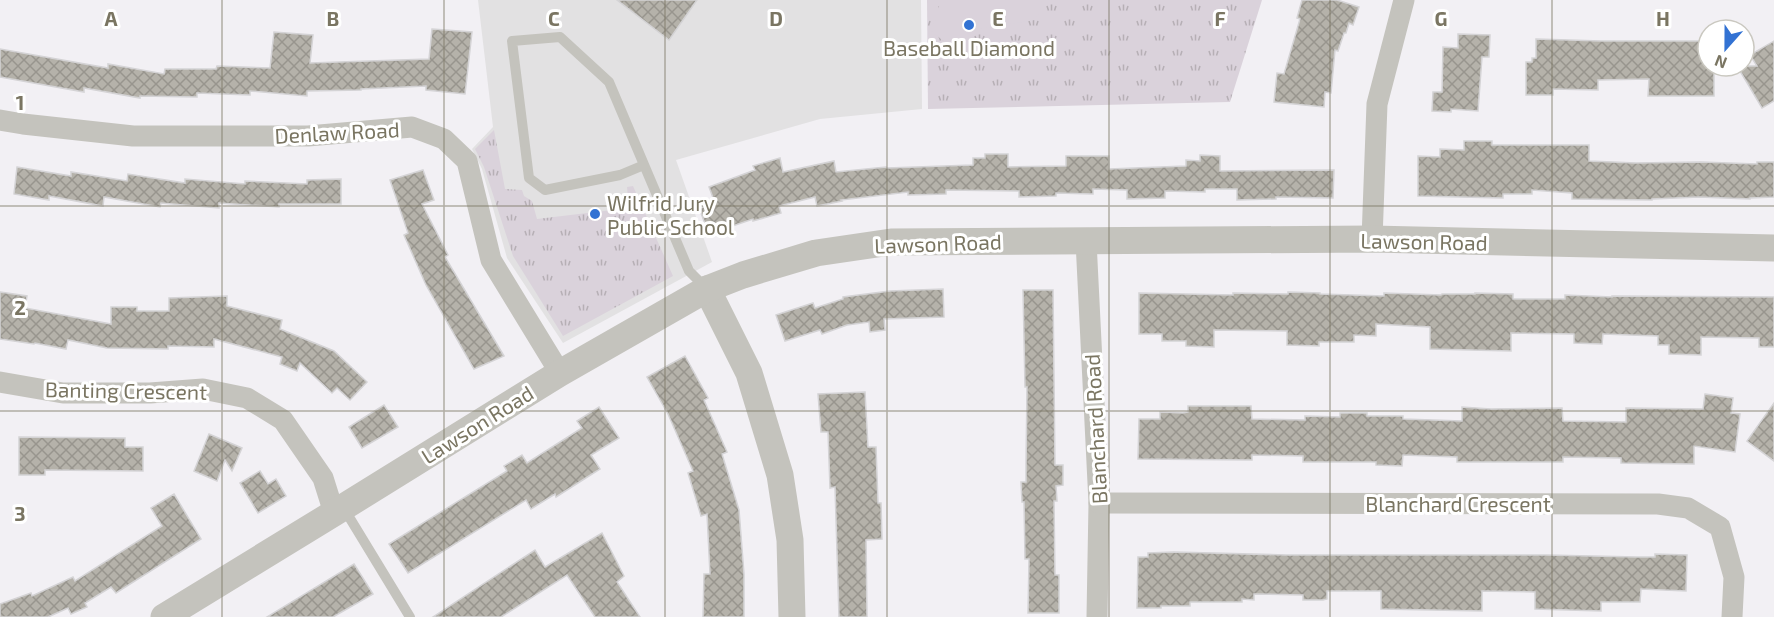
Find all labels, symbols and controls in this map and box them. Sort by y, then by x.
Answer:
text: A [104,6,118,30]
text: B [327,6,339,30]
text: C [548,6,560,30]
text: D [769,6,783,30]
text: E [992,6,1004,30]
text: F [1214,6,1226,30]
text: G [1435,6,1447,30]
text: H [1656,6,1670,30]
marker: Baseball Diamond [962,18,976,32]
north arrow [1696,18,1756,78]
place label: Baseball Diamond [883,35,1055,60]
text: N [1712,52,1729,73]
text: 1 [16,90,24,114]
street label: Denlaw Road [274,116,400,148]
place label: Wilfrid Jury Public School [607,190,735,239]
marker: Wilfrid Jury Public School [588,207,602,221]
street label: Lawson Road [1360,227,1488,255]
street label: Lawson Road [874,228,1002,258]
text: 2 [14,295,26,319]
street label: Blanchard Road [1079,353,1111,505]
street label: Banting Crescent [45,376,207,404]
street label: Lawson Road [416,380,538,468]
street label: Blanchard Crescent [1365,491,1551,516]
text: 3 [14,501,26,525]

